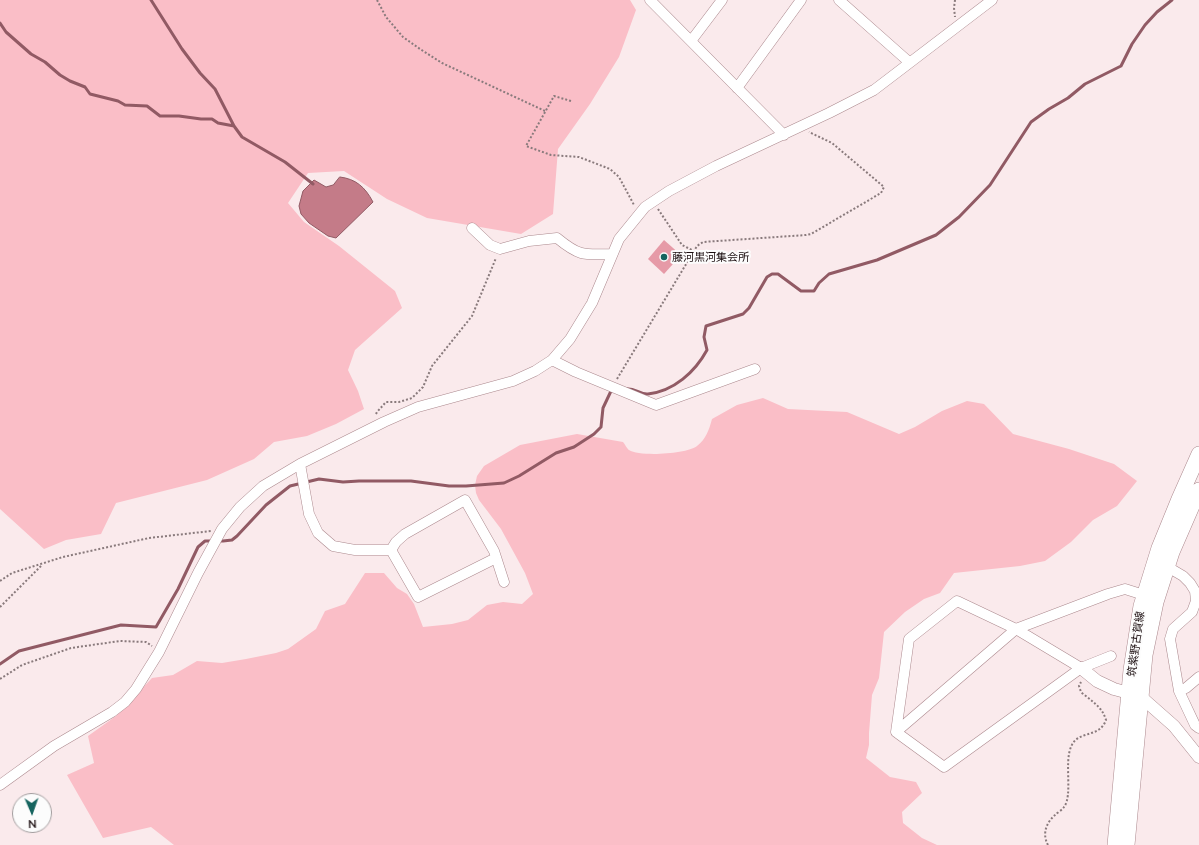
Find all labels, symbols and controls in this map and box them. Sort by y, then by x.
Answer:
place label: 藤河黒河集会所 [672,250,749,264]
marker: 藤河黒河集会所 [659,252,669,262]
street label: 筑紫野古賀線 [1125,610,1147,678]
north arrow [12,793,52,833]
text: N [28,818,37,831]

